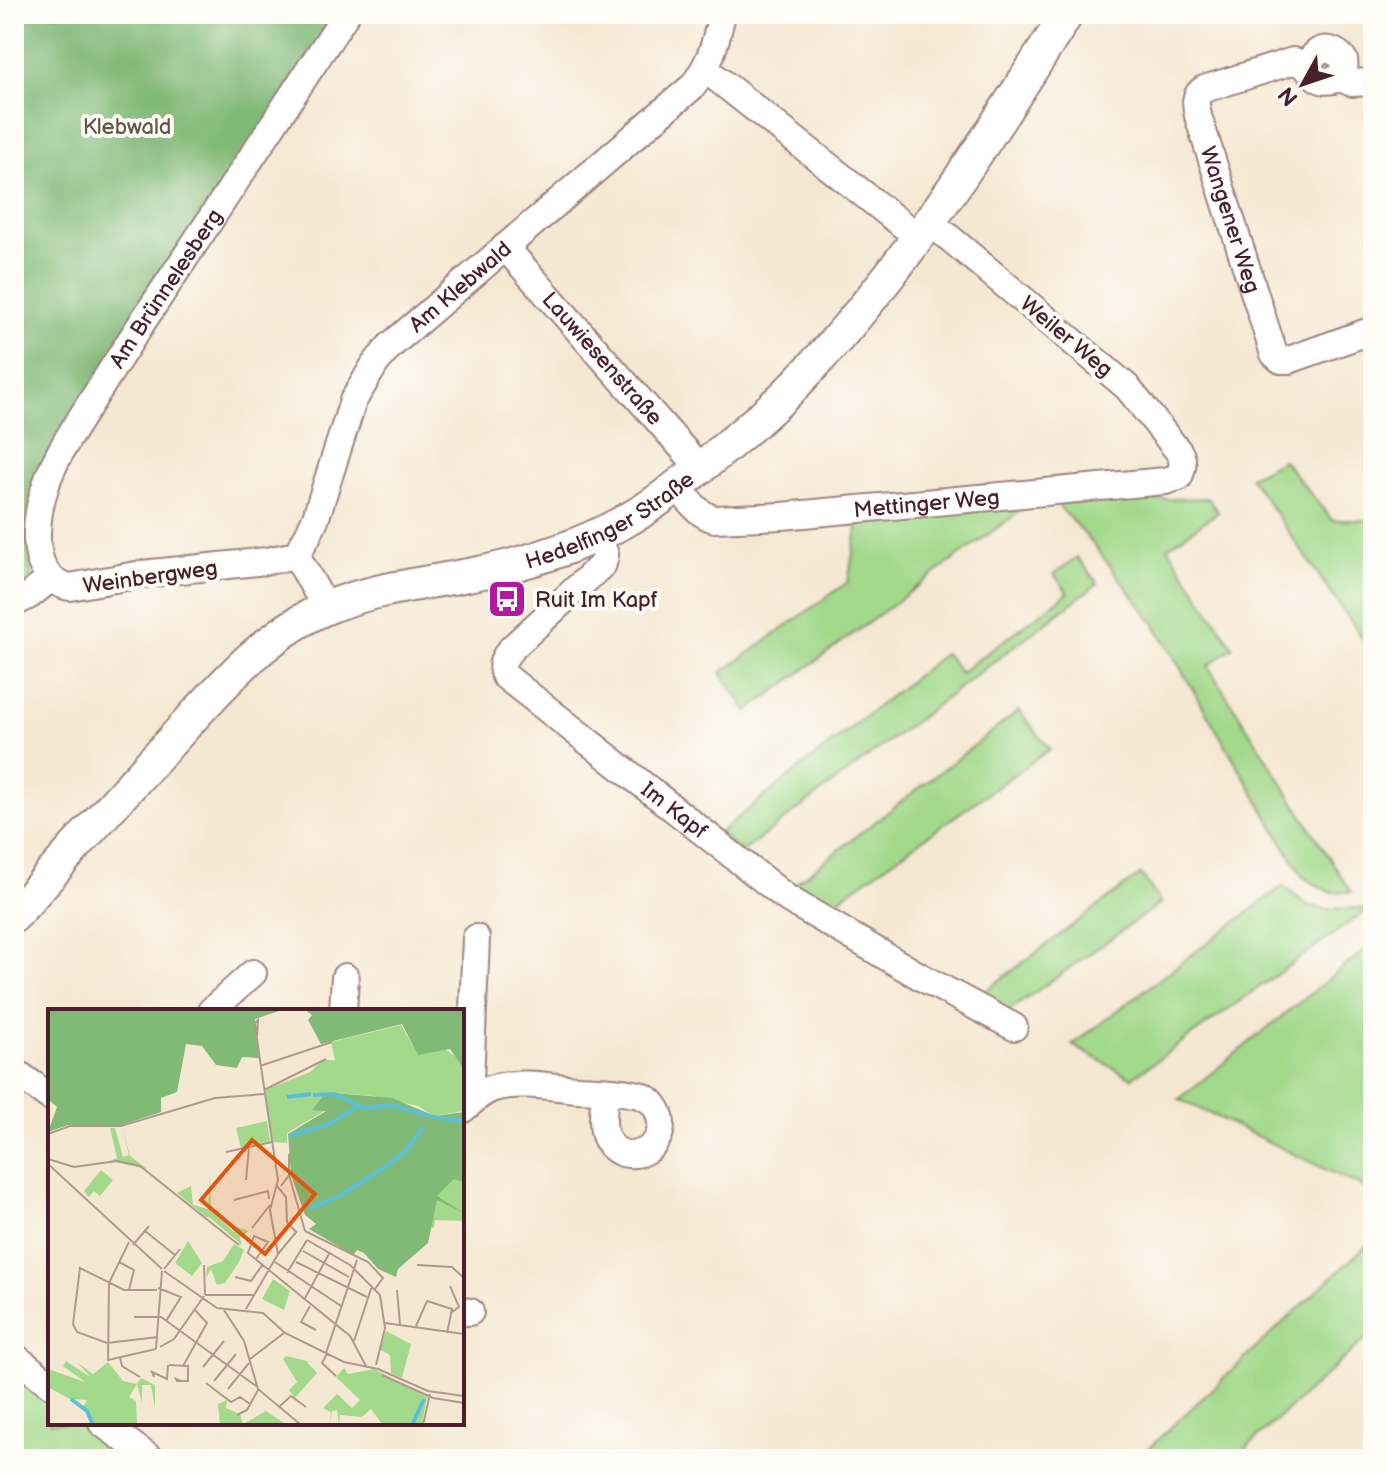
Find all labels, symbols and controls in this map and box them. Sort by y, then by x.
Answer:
north arrow [1263,44,1343,124]
text: N [1273,81,1304,111]
park label: Klebwald [83,114,171,141]
street label: Wangener Weg [1194,143,1266,297]
street label: Am Brünnelesberg [104,204,229,373]
street label: Am Klebwald [404,236,517,339]
street label: Lauwiesenstraße [536,287,668,431]
street label: Weiler Weg [1014,291,1118,384]
street label: Hedelfinger Straße [522,466,700,576]
street label: Mettinger Weg [852,484,1001,524]
street label: Weinbergweg [81,555,219,600]
bus stop icon: Ruit Im Kapf [486,578,528,620]
place label: Ruit Im Kapf [535,587,658,614]
street label: Im Kapf [635,777,713,845]
inset map [48,1009,464,1425]

